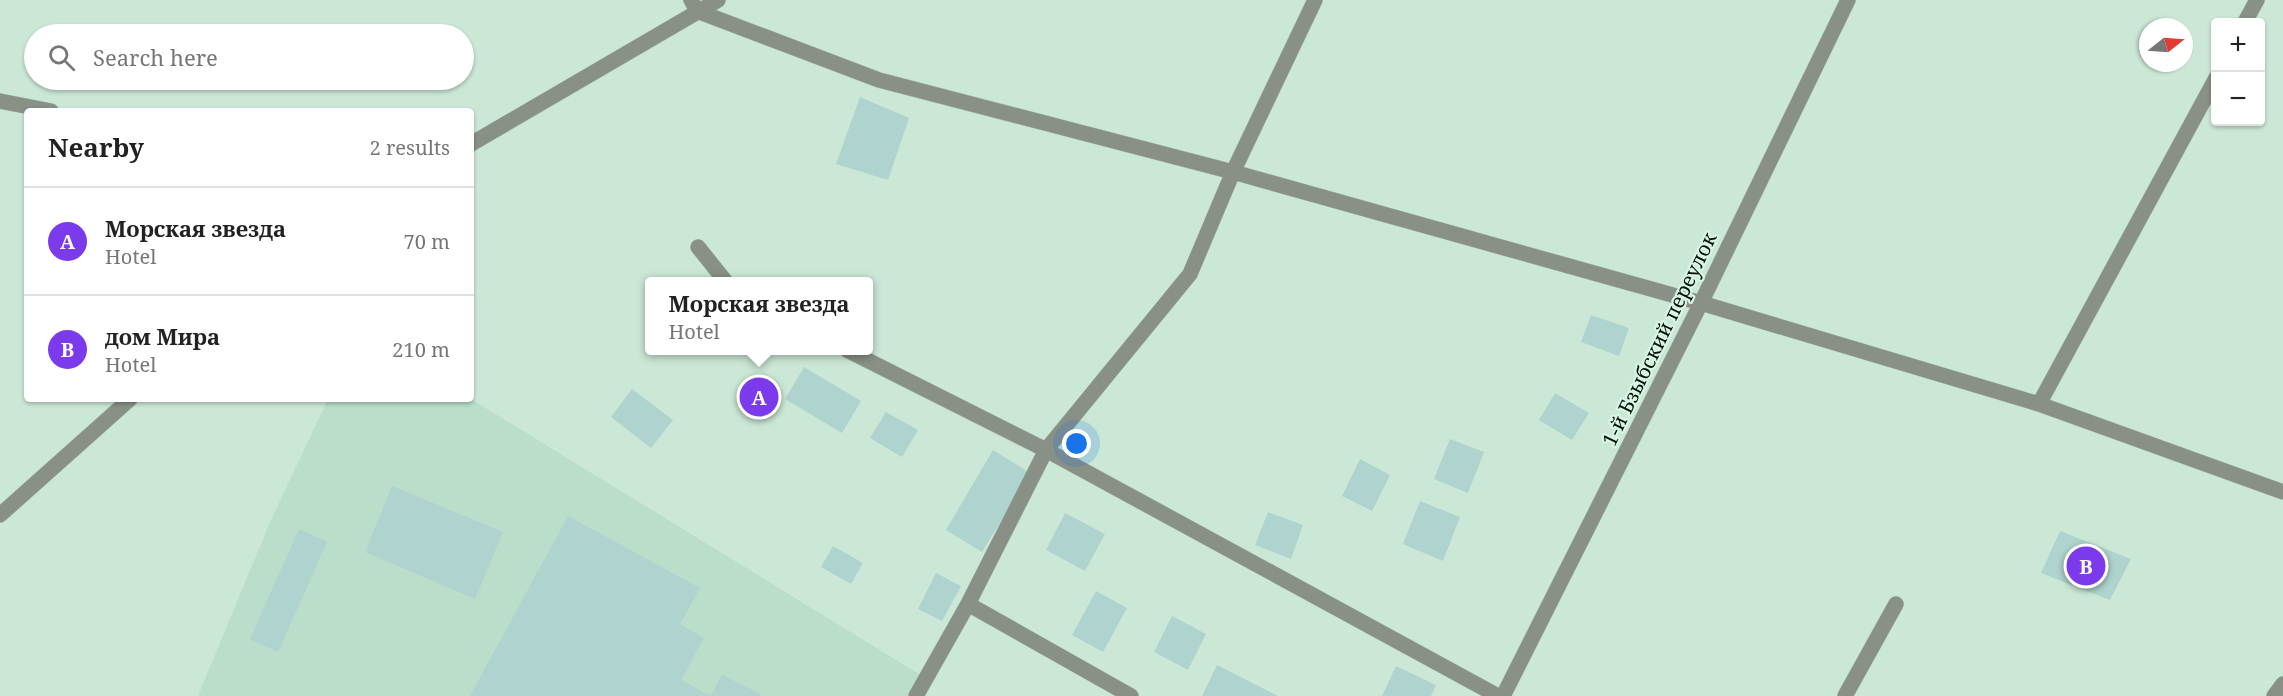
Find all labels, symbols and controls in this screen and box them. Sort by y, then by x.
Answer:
north arrow [2139,18,2193,72]
map controls [2211,18,2265,126]
button: + [2211,18,2265,72]
search box [24,24,474,90]
icon: search [45,41,78,74]
text: Search here [93,42,218,72]
button: − [2211,72,2265,126]
text: Nearby [48,129,144,165]
text: 2 results [370,134,450,161]
text: Морская звезда [105,213,286,243]
text: A [60,228,75,255]
text: 70 m [404,228,450,255]
street label: 1-й Бзыбский переулок [1595,228,1723,450]
text: Hotel [105,243,156,270]
popup [645,277,873,355]
text: Морская звезда [668,288,850,318]
text: Hotel [668,318,720,345]
text: дом Мира [105,321,220,351]
text: B [61,336,74,363]
text: 210 m [392,336,450,363]
text: Hotel [105,351,156,378]
pin: A [740,374,778,420]
your location [1062,429,1091,458]
pin: B [2066,544,2106,588]

